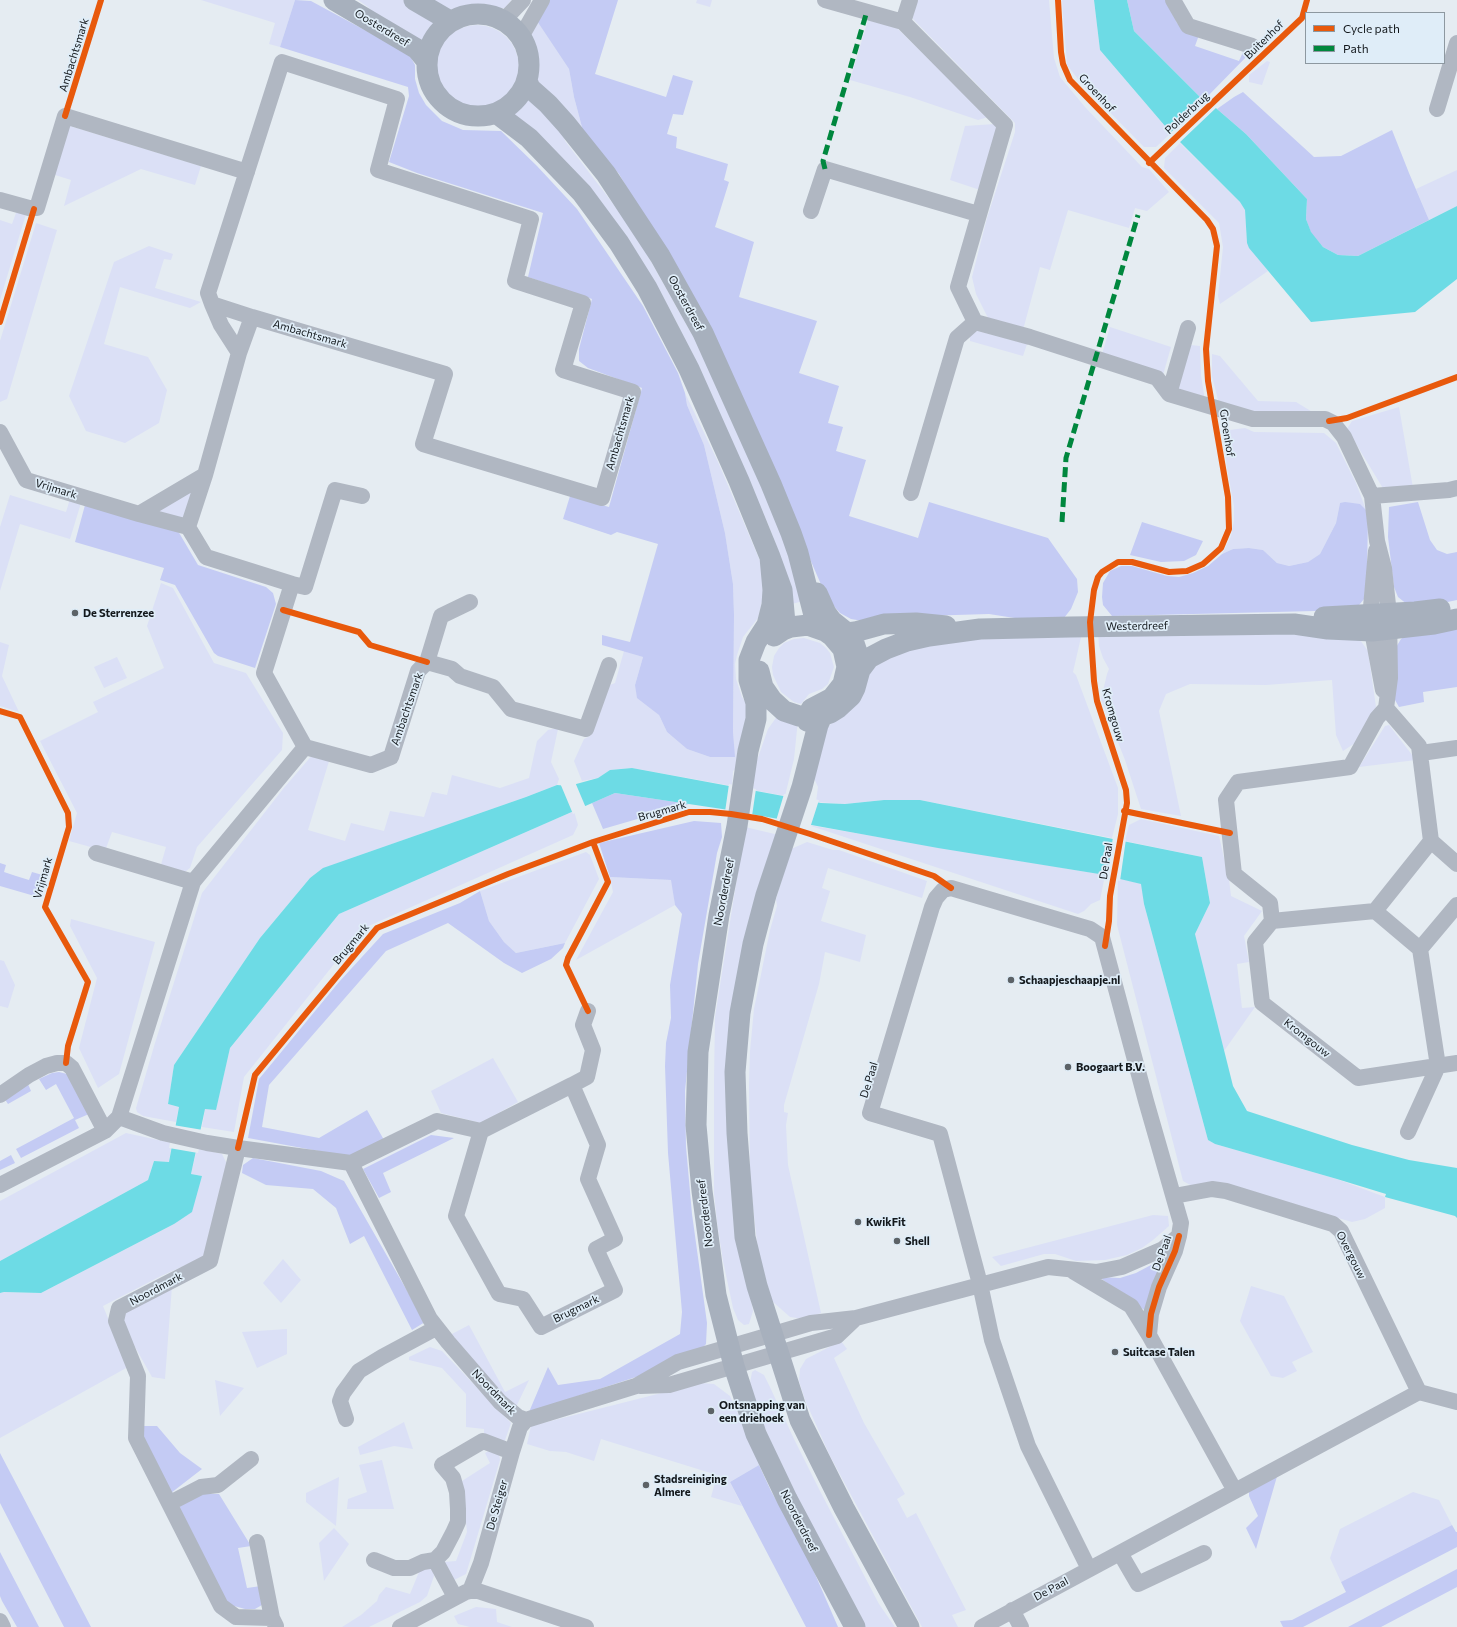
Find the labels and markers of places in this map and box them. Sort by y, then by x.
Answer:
place label: De Sterrenzee [83,606,154,620]
marker: De Sterrenzee [70,608,80,618]
place label: Schaapjeschaapje.nl [1019,973,1120,987]
marker: Schaapjeschaapje.nl [1006,975,1016,985]
place label: Boogaart B.V. [1076,1060,1145,1074]
marker: Boogaart B.V. [1063,1062,1073,1072]
place label: KwikFit [866,1215,906,1229]
marker: KwikFit [853,1217,863,1227]
place label: Shell [905,1234,930,1248]
marker: Shell [892,1236,902,1246]
place label: Suitcase Talen [1123,1345,1195,1359]
marker: Suitcase Talen [1110,1347,1120,1357]
place label: Ontsnapping van een driehoek [719,1398,805,1424]
marker: Ontsnapping van een driehoek [706,1406,716,1416]
place label: Stadsreiniging Almere [654,1472,727,1498]
marker: Stadsreiniging Almere [641,1480,651,1490]

